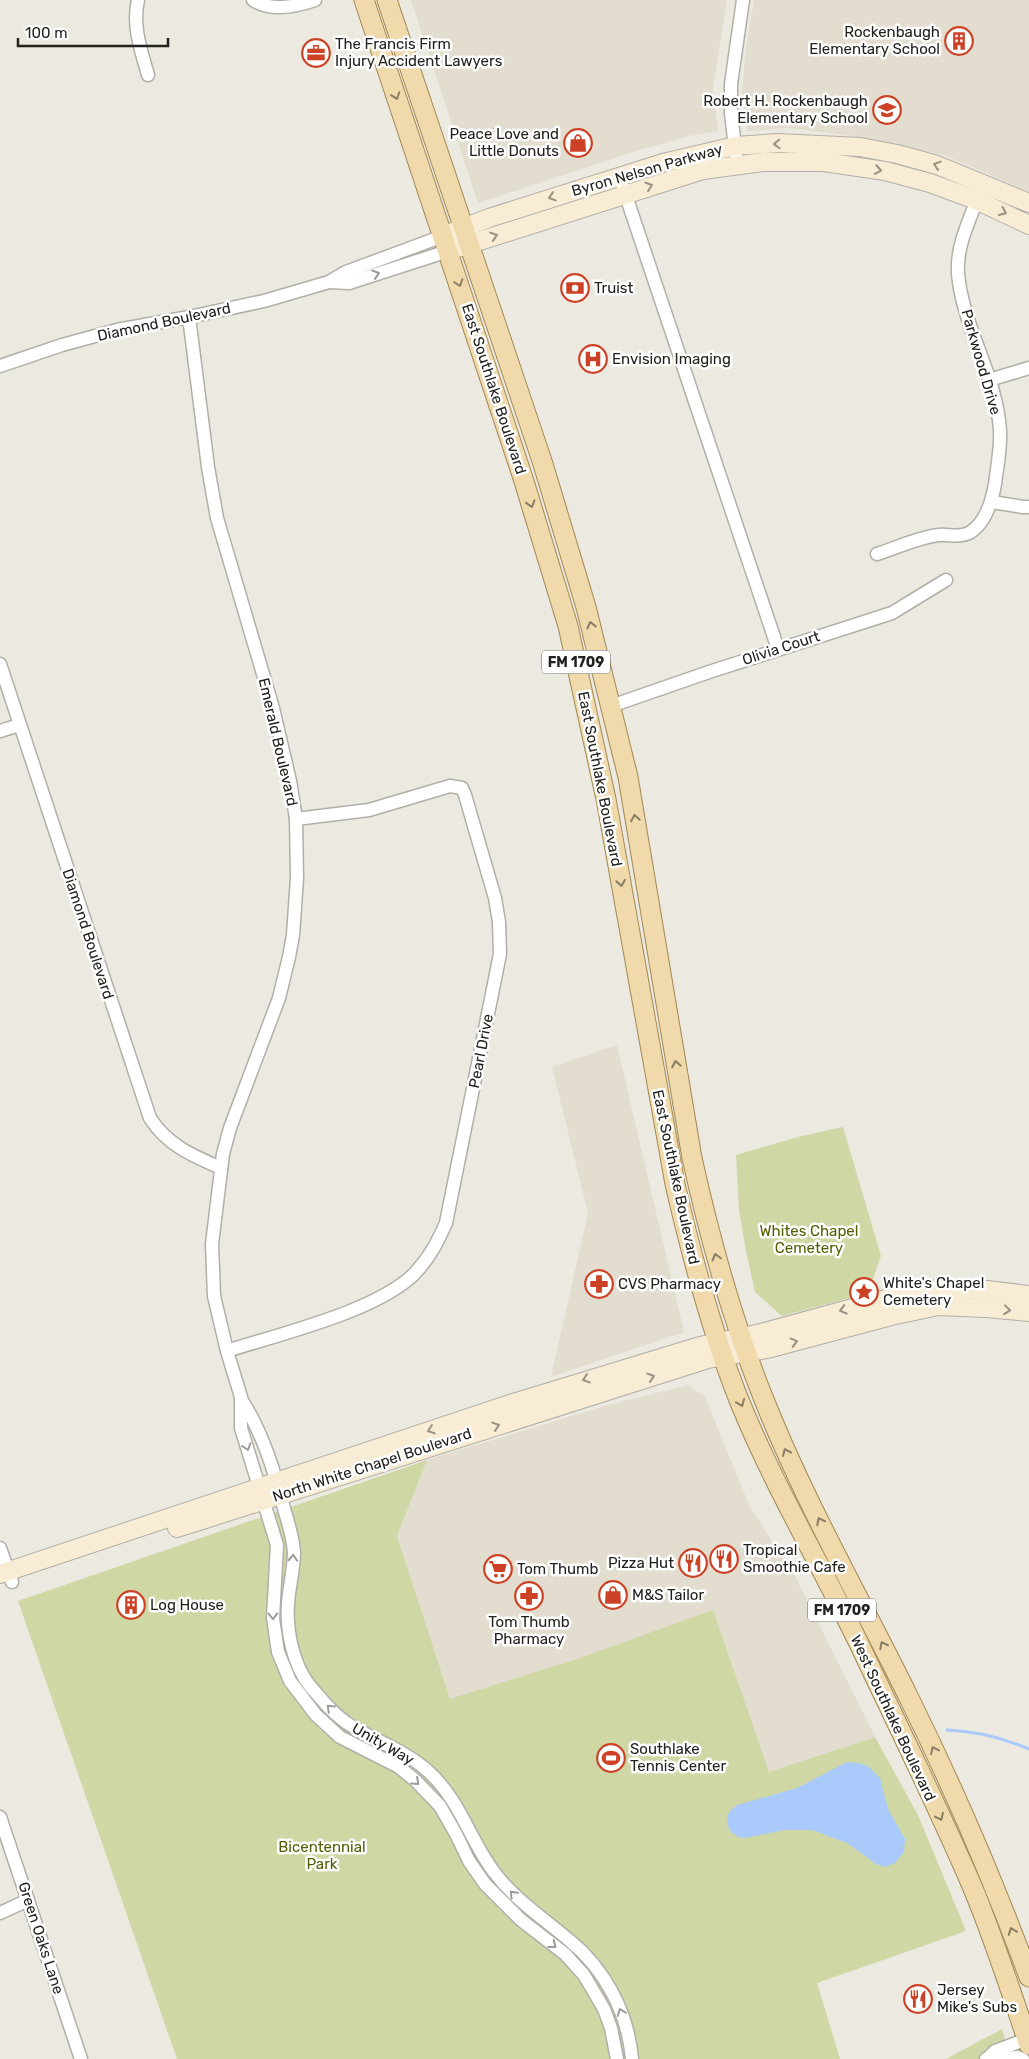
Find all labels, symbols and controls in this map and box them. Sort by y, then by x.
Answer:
scale bar [18,15,168,47]
place label: Rockenbaugh Elementary School [809,23,940,58]
text: 100 m [25,24,67,42]
building icon: Rockenbaugh Elementary School [944,26,974,56]
place label: The Francis Firm Injury Accident Lawyers [335,35,503,70]
office icon: The Francis Firm Injury Accident Lawyers [301,38,331,68]
one-way arrow [390,91,400,100]
place label: Robert H. Rockenbaugh Elementary School [703,92,868,127]
school or university icon: Robert H. Rockenbaugh Elementary School [872,95,902,125]
place label: Peace Love and Little Donuts [449,125,559,160]
shop icon: Peace Love and Little Donuts [563,128,593,158]
one-way arrow [773,138,781,149]
street label: Byron Nelson Parkway [569,140,725,200]
one-way arrow [933,161,942,171]
one-way arrow [874,164,883,174]
one-way arrow [644,182,653,192]
one-way arrow [548,192,556,202]
one-way arrow [998,206,1007,217]
one-way arrow [490,232,498,242]
one-way arrow [372,270,380,280]
bank icon: Truist [560,273,590,303]
one-way arrow [453,279,463,287]
place label: Truist [594,279,633,297]
street label: Diamond Boulevard [96,299,232,345]
street label: East Southlake Boulevard [458,302,530,476]
street label: Parkwood Drive [957,307,1005,417]
hospital icon: Envision Imaging [578,344,608,374]
place label: Envision Imaging [612,350,731,368]
one-way arrow [526,499,536,508]
one-way arrow [586,621,597,630]
street label: Olivia Court [740,627,822,669]
road number: FM 1709 [542,650,610,674]
street label: Emerald Boulevard [254,676,302,808]
street label: East Southlake Boulevard [574,690,626,868]
one-way arrow [630,813,640,822]
street label: Diamond Boulevard [58,867,118,1001]
one-way arrow [615,879,625,888]
street label: Pearl Drive [465,1012,497,1090]
one-way arrow [672,1060,682,1069]
street label: East Southlake Boulevard [649,1088,703,1266]
park label: Whites Chapel Cemetery [760,1222,858,1257]
one-way arrow [712,1254,722,1262]
pharmacy icon: CVS Pharmacy [584,1269,614,1299]
place label: White's Chapel Cemetery [883,1274,984,1309]
place label: CVS Pharmacy [618,1275,721,1293]
place icon: White's Chapel Cemetery [849,1277,879,1307]
one-way arrow [1003,1304,1011,1315]
one-way arrow [839,1305,848,1315]
one-way arrow [789,1337,798,1348]
one-way arrow [646,1372,654,1382]
one-way arrow [582,1374,591,1384]
one-way arrow [734,1398,745,1407]
one-way arrow [491,1422,500,1432]
street label: North White Chapel Boulevard [270,1424,474,1506]
one-way arrow [428,1424,436,1434]
one-way arrow [241,1442,251,1451]
one-way arrow [782,1448,793,1457]
one-way arrow [816,1517,826,1526]
place label: Tropical Smoothie Cafe [743,1541,846,1576]
restaurant icon: Tropical Smoothie Cafe [709,1544,739,1574]
restaurant icon: Pizza Hut [678,1548,708,1578]
one-way arrow [287,1554,298,1562]
supermarket icon: Tom Thumb [483,1554,513,1584]
place label: Pizza Hut [608,1554,674,1572]
place label: Tom Thumb [517,1560,598,1578]
shop icon: M&S Tailor [598,1580,628,1610]
pharmacy icon: Tom Thumb Pharmacy [514,1581,544,1611]
place label: M&S Tailor [632,1586,704,1604]
building icon: Log House [116,1590,146,1620]
place label: Log House [150,1596,224,1614]
road number: FM 1709 [808,1598,876,1622]
one-way arrow [268,1612,279,1620]
place label: Tom Thumb Pharmacy [488,1613,570,1648]
street label: West Southlake Boulevard [847,1632,939,1804]
one-way arrow [879,1642,889,1651]
one-way arrow [326,1705,335,1714]
street label: Unity Way [349,1719,417,1769]
place label: Southlake Tennis Center [630,1740,726,1775]
sports icon: Southlake Tennis Center [596,1743,626,1773]
one-way arrow [929,1746,940,1755]
one-way arrow [411,1776,420,1785]
one-way arrow [934,1812,944,1821]
park label: Bicentennial Park [278,1838,366,1873]
street label: Green Oaks Lane [14,1880,68,1996]
one-way arrow [510,1891,519,1900]
one-way arrow [1008,1928,1018,1936]
one-way arrow [547,1939,556,1947]
place label: Jersey Mike's Subs [937,1981,1017,2016]
restaurant icon: Jersey Mike's Subs [903,1984,933,2014]
one-way arrow [617,2008,627,2017]

